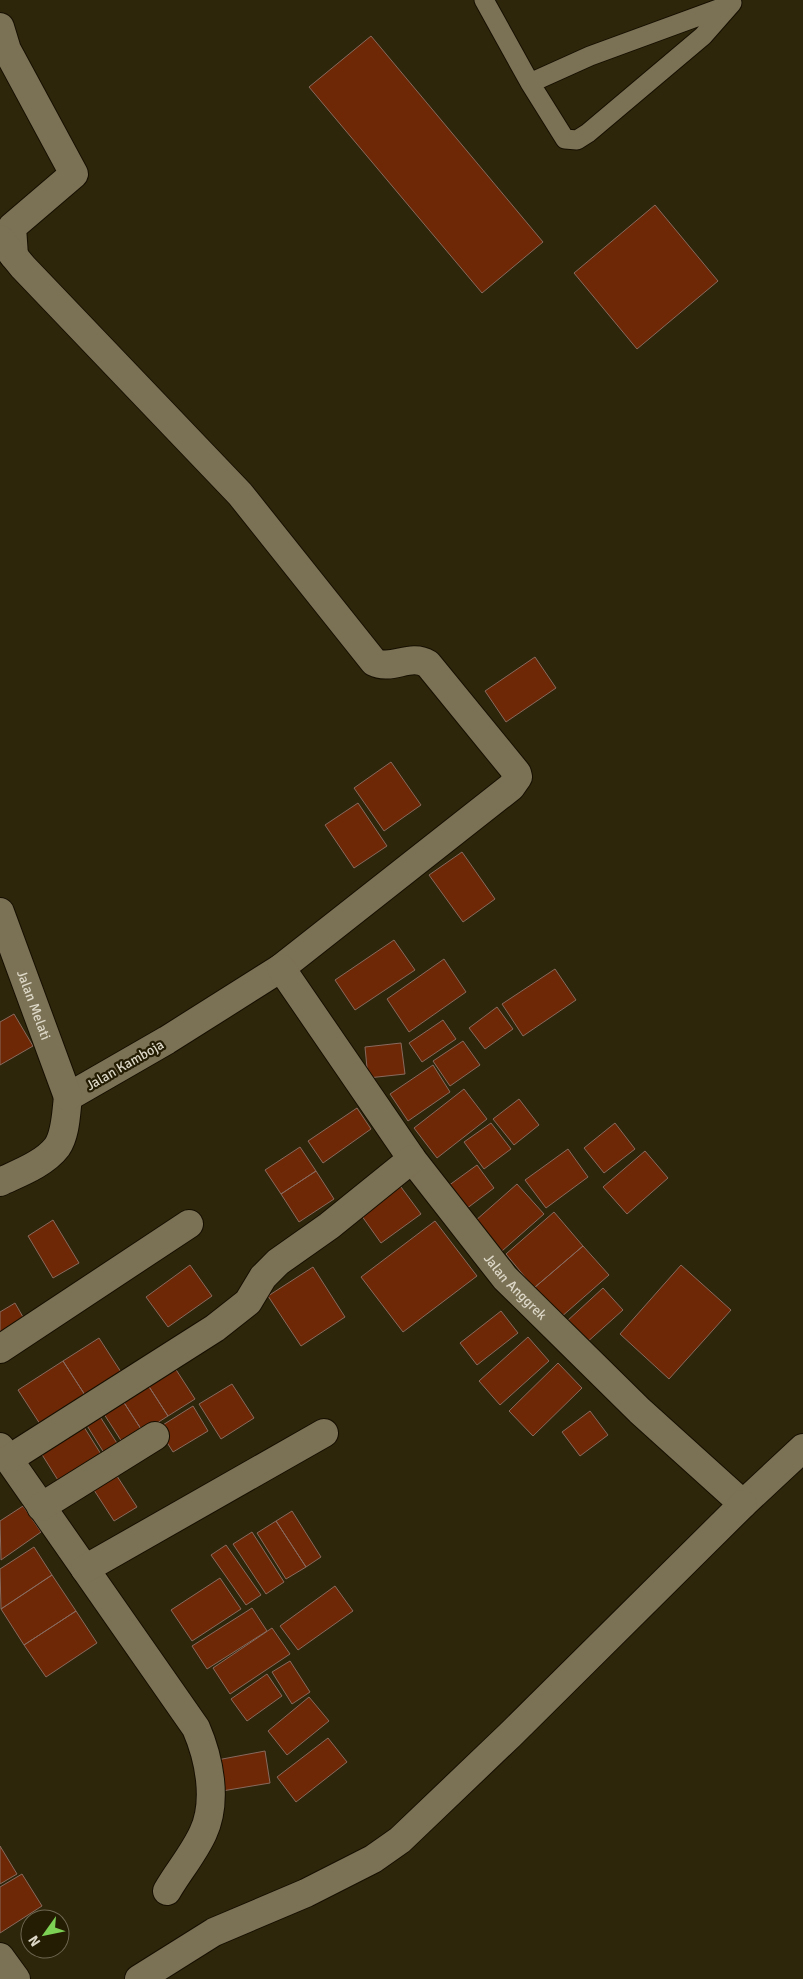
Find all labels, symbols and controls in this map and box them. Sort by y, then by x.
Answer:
street label: Jalan Melati [14,968,55,1042]
street label: Jalan Kamboja [83,1036,167,1094]
street label: Jalan Anggrek [480,1250,551,1323]
north arrow [20,1909,70,1959]
text: N [25,1932,44,1950]

